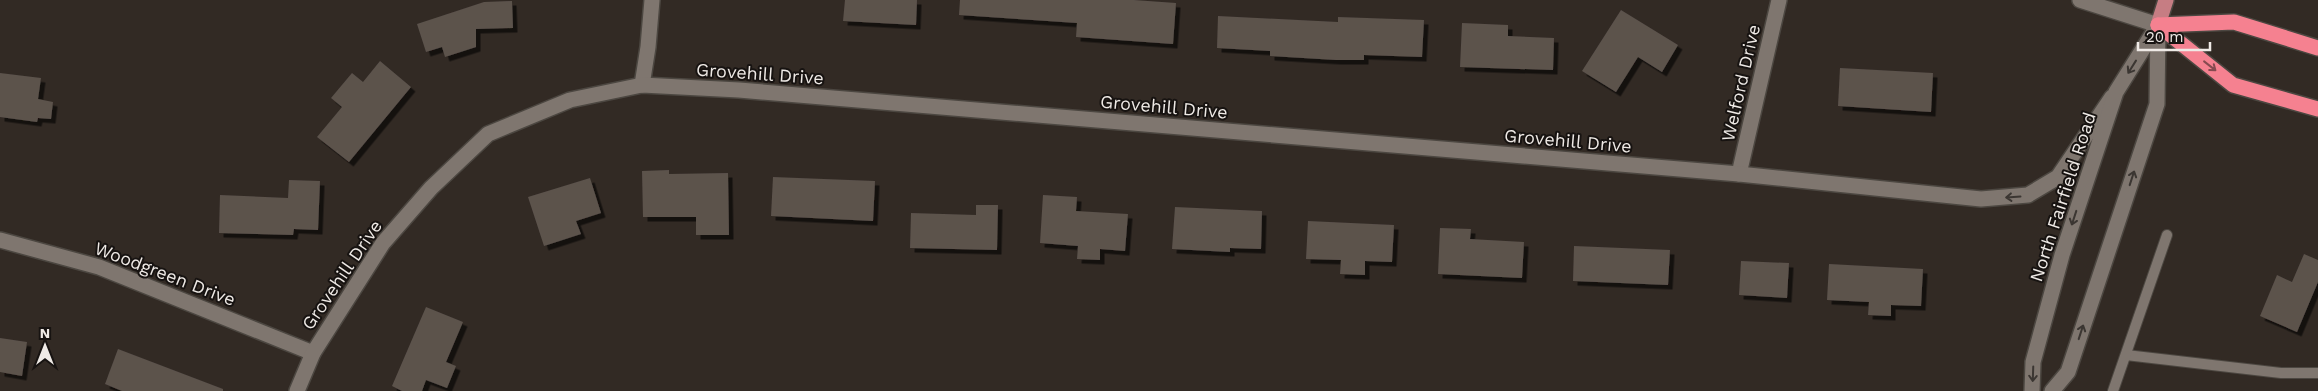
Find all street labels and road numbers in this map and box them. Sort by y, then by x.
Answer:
street label: Welford Drive [1717,22,1764,143]
street label: Grovehill Drive [696,59,825,88]
street label: Grovehill Drive [1099,90,1229,123]
street label: North Fairfield Road [2025,109,2100,284]
street label: Grovehill Drive [1503,124,1633,157]
street label: Grovehill Drive [297,216,386,334]
street label: Woodgreen Drive [92,237,239,310]

